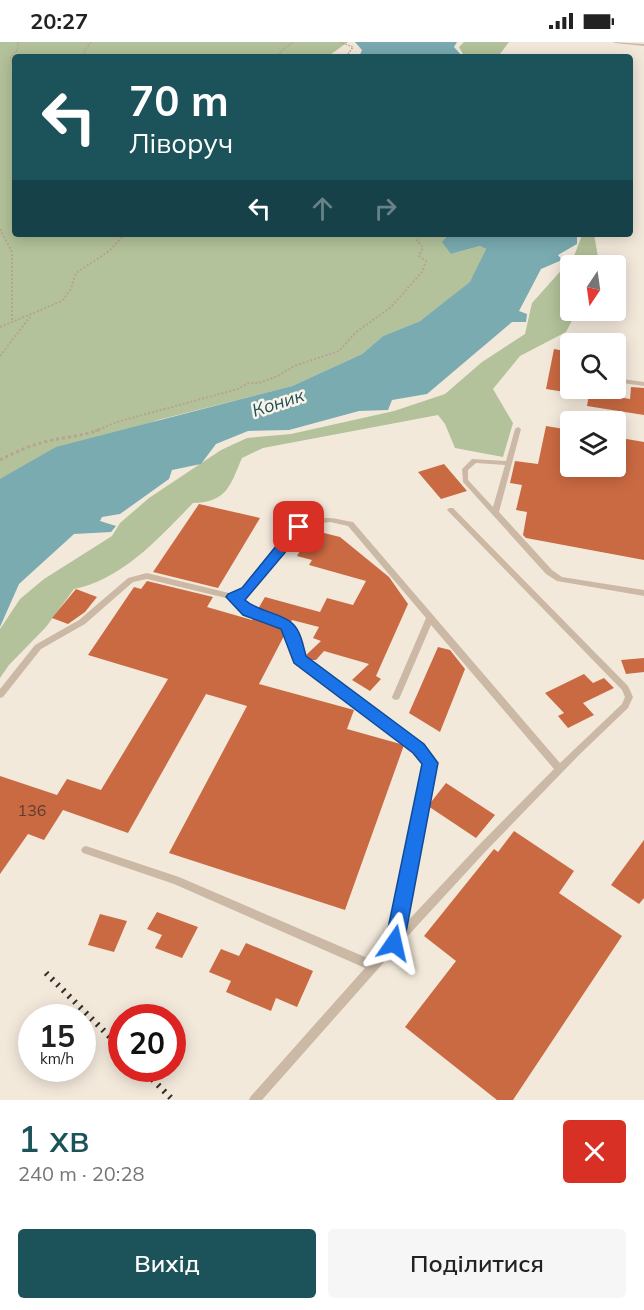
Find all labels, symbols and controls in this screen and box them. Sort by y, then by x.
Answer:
text: 20:27 [30,7,88,35]
text: 70 m [129,74,229,127]
icon: left [30,78,108,156]
text: Ліворуч [129,126,233,160]
icon: left [243,192,276,225]
icon: ahead [306,192,339,225]
icon: right [369,192,402,225]
north arrow [560,255,626,321]
map controls [560,255,626,477]
button: search [560,333,626,399]
water label: Коник [249,383,307,422]
button: layers [560,411,626,477]
pin [273,501,324,552]
icon: arrive [282,510,315,543]
house number: 136 [18,800,46,820]
position arrow [362,911,426,975]
speed limit sign: 20 [108,1004,186,1082]
text: 15 [39,1017,75,1055]
text: km/h [40,1049,74,1068]
text: 1 хв [18,1116,90,1161]
button: close [563,1120,626,1183]
text: 240 m · 20:28 [18,1161,144,1186]
button: Вихід [18,1229,316,1298]
button: Поділитися [328,1229,626,1298]

